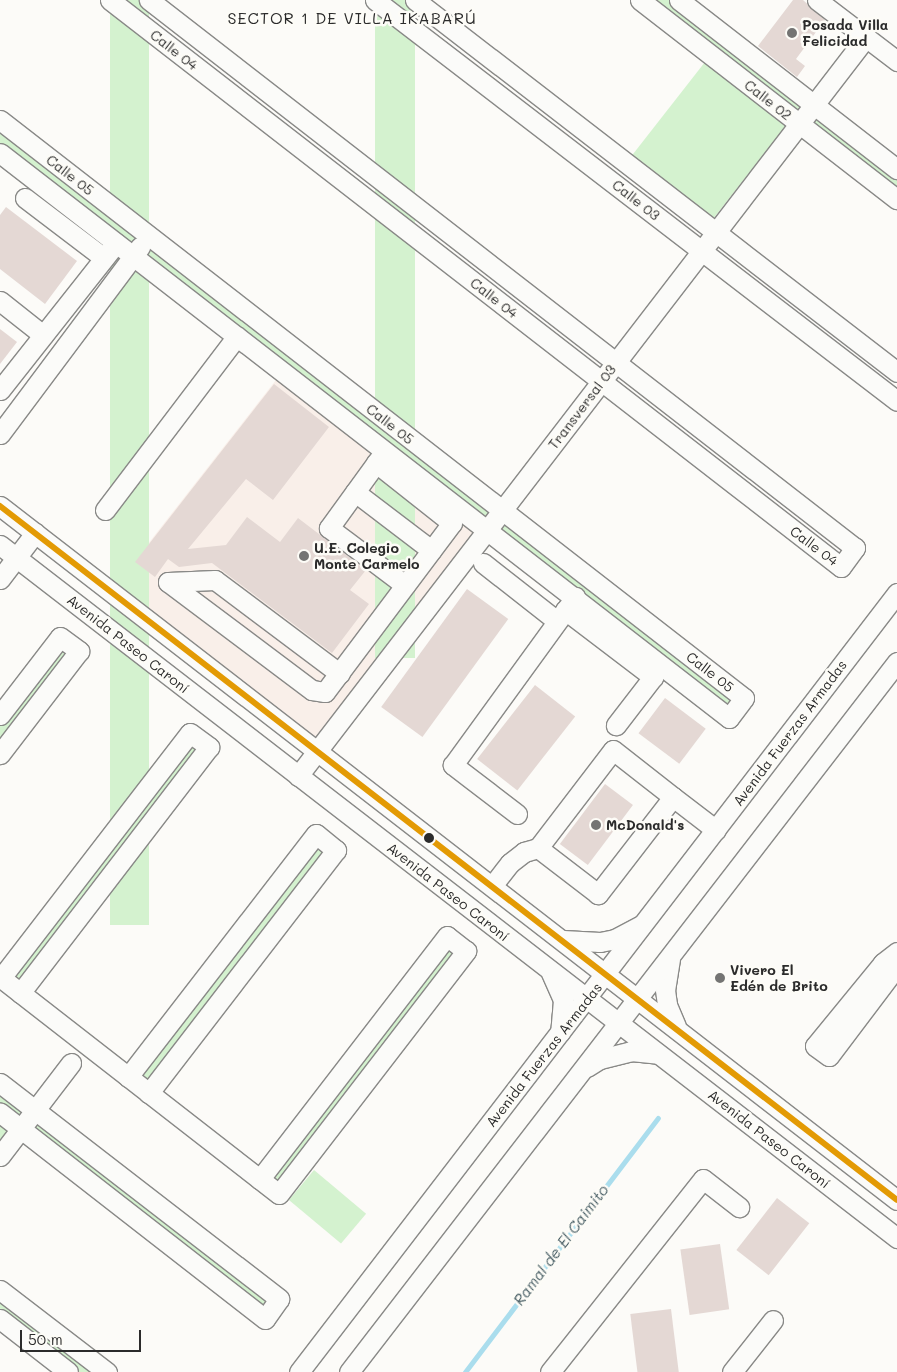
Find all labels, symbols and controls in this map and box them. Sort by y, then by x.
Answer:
district label: SECTOR 1 DE VILLA IKABARÚ [224,8,480,28]
place label: Posada Villa Felicidad [802,17,888,49]
street label: Calle 04 [147,26,201,74]
marker: Posada Villa Felicidad [786,27,798,39]
street label: Calle 02 [741,76,795,124]
street label: Calle 05 [43,151,97,199]
street label: Calle 03 [609,176,663,224]
street label: Calle 04 [467,274,521,322]
street label: Transversal 03 [545,361,619,453]
street label: Calle 05 [363,400,417,448]
street label: Calle 04 [787,523,841,569]
place label: U.E. Colegio Monte Carmelo [314,540,419,572]
marker: U.E. Colegio Monte Carmelo [298,550,310,562]
street label: Avenida Paseo Caroní [64,591,192,697]
street label: Calle 05 [683,648,737,696]
street label: Avenida Fuerzas Armadas [730,657,850,809]
place label: McDonald's [606,817,684,833]
marker: McDonald's [590,819,602,831]
unlabelled marker [424,833,434,843]
street label: Avenida Paseo Caroní [384,839,512,945]
place label: Vivero El Edén de Brito [730,962,828,994]
marker: Vivero El Edén de Brito [714,972,726,984]
street label: Avenida Fuerzas Armadas [482,980,606,1130]
street label: Avenida Paseo Caroní [705,1086,833,1192]
water label: Ramal de El Caimito [510,1181,612,1309]
scale bar [22,1320,144,1352]
text: 50 m [28,1329,63,1349]

